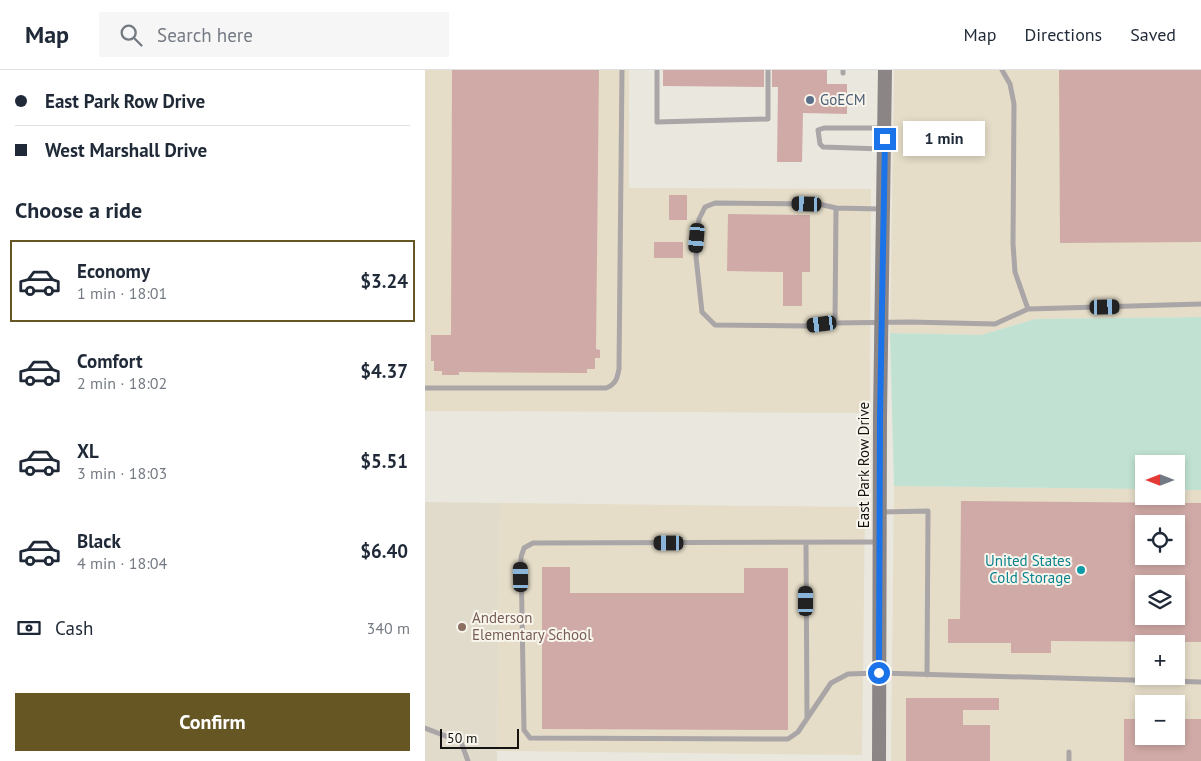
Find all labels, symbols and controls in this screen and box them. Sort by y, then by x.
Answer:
search box [99,12,449,57]
text: Map [25,19,69,50]
icon: search [117,21,145,49]
text: Search here [157,23,253,47]
text: Map [964,23,996,46]
text: Directions [1024,23,1102,46]
text: Saved [1130,23,1176,46]
text: East Park Row Drive [45,89,205,113]
place label: GoECM [820,90,866,109]
marker: GoECM [804,94,816,106]
callout: 1 min [903,122,985,156]
route end [874,128,896,150]
text: 1 min [924,128,964,148]
text: West Marshall Drive [45,138,207,162]
text: Choose a ride [15,196,142,224]
car [791,196,822,212]
car [688,222,705,254]
icon: car [17,259,62,304]
text: Economy [77,259,150,283]
text: $3.24 [360,269,408,293]
text: 1 min · 18:01 [77,283,167,303]
car [1089,299,1120,315]
car [806,315,837,333]
icon: car [17,349,62,394]
text: Comfort [77,349,143,373]
text: $4.37 [360,359,408,383]
text: 2 min · 18:02 [77,373,167,393]
street label: East Park Row Drive [854,402,873,528]
icon: car [17,439,62,484]
text: XL [77,439,99,463]
text: $5.51 [360,449,408,473]
north arrow [1135,455,1185,505]
map controls [1135,455,1185,745]
text: 3 min · 18:03 [77,463,167,483]
button: locate [1135,515,1185,565]
icon: car [17,529,62,574]
text: Black [77,529,121,553]
car [654,536,684,551]
text: $6.40 [360,539,408,563]
place label: United States Cold Storage [985,551,1071,587]
text: 4 min · 18:04 [77,553,167,573]
car [513,562,528,592]
marker: United States Cold Storage [1075,564,1087,576]
button: layers [1135,575,1185,625]
car [798,586,813,616]
place label: Anderson Elementary School [472,608,592,644]
icon: cash [15,614,43,642]
text: Cash [55,616,93,640]
text: 340 m [367,618,410,638]
marker: Anderson Elementary School [456,621,468,633]
button: + [1135,635,1185,685]
route start [868,662,890,684]
button: Confirm [15,693,410,751]
button: − [1135,695,1185,745]
scale bar [440,726,519,749]
text: 50 m [447,729,477,747]

